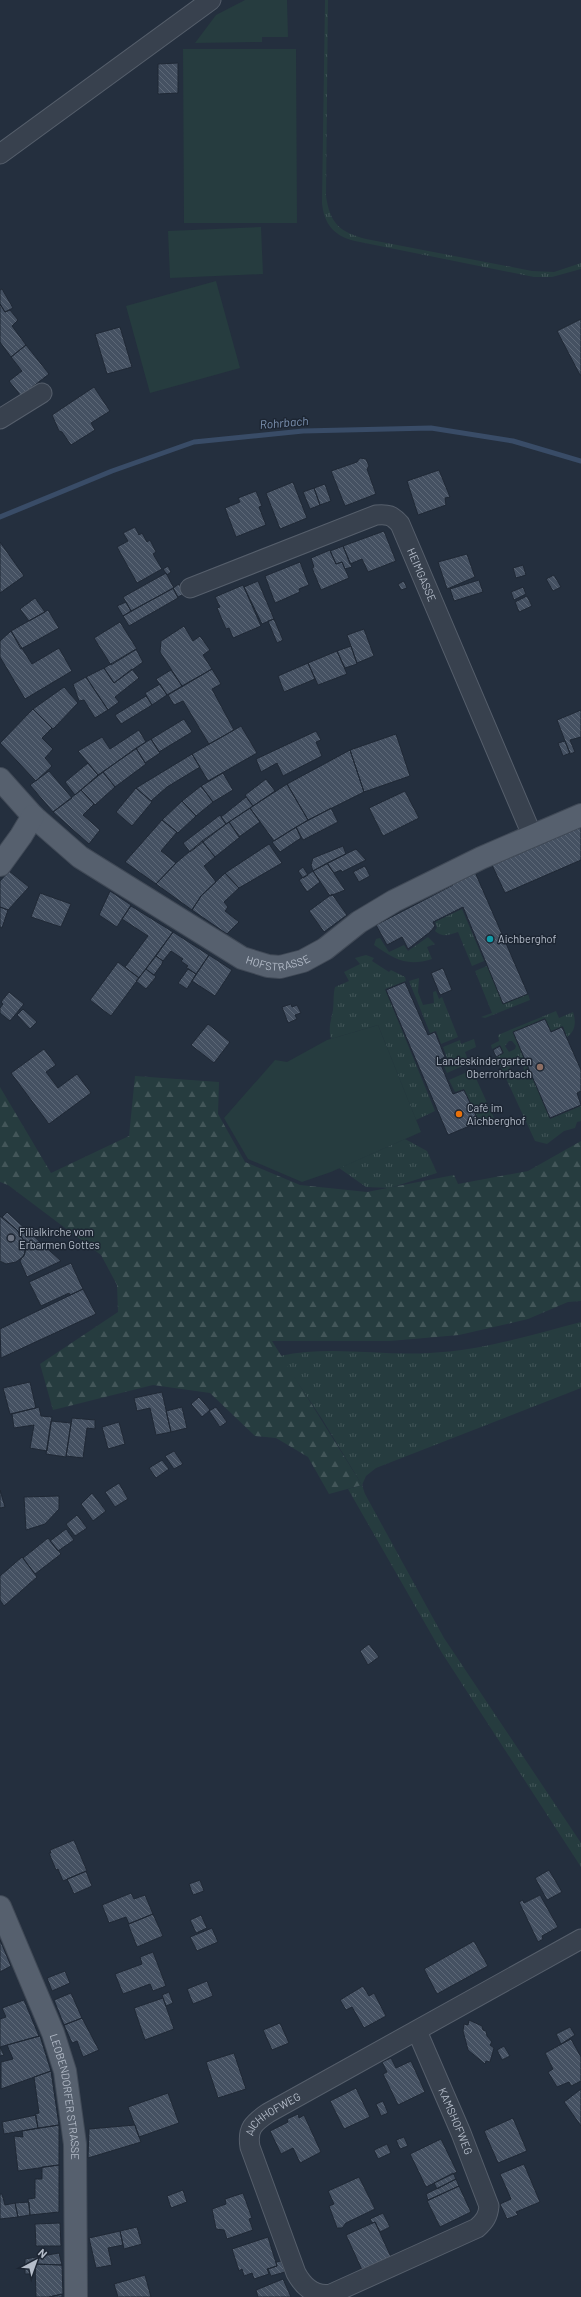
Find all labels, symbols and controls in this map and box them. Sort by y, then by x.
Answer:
water label: Rohrbach [259,413,309,431]
street label: HEIMGASSE [405,546,439,604]
place label: Aichberghof [498,932,556,945]
marker: Aichberghof [485,934,495,944]
street label: HOFSTRASSE [244,951,312,973]
place label: Landeskindergarten Oberrohrbach [436,1054,532,1080]
marker: Landeskindergarten Oberrohrbach [535,1062,545,1072]
place label: Café im Aichberghof [467,1101,525,1127]
marker: Café im Aichberghof [454,1109,464,1119]
place label: Filialkirche vom Erbarmen Gottes [19,1225,100,1251]
marker: Filialkirche vom Erbarmen Gottes [6,1233,16,1243]
street label: LEOBENDORFER STRASSE [48,2032,82,2160]
street label: KAMSHOFWEG [436,2086,476,2156]
street label: AICHHOFWEG [242,2089,303,2137]
north arrow [16,2241,56,2281]
text: N [36,2246,50,2260]

